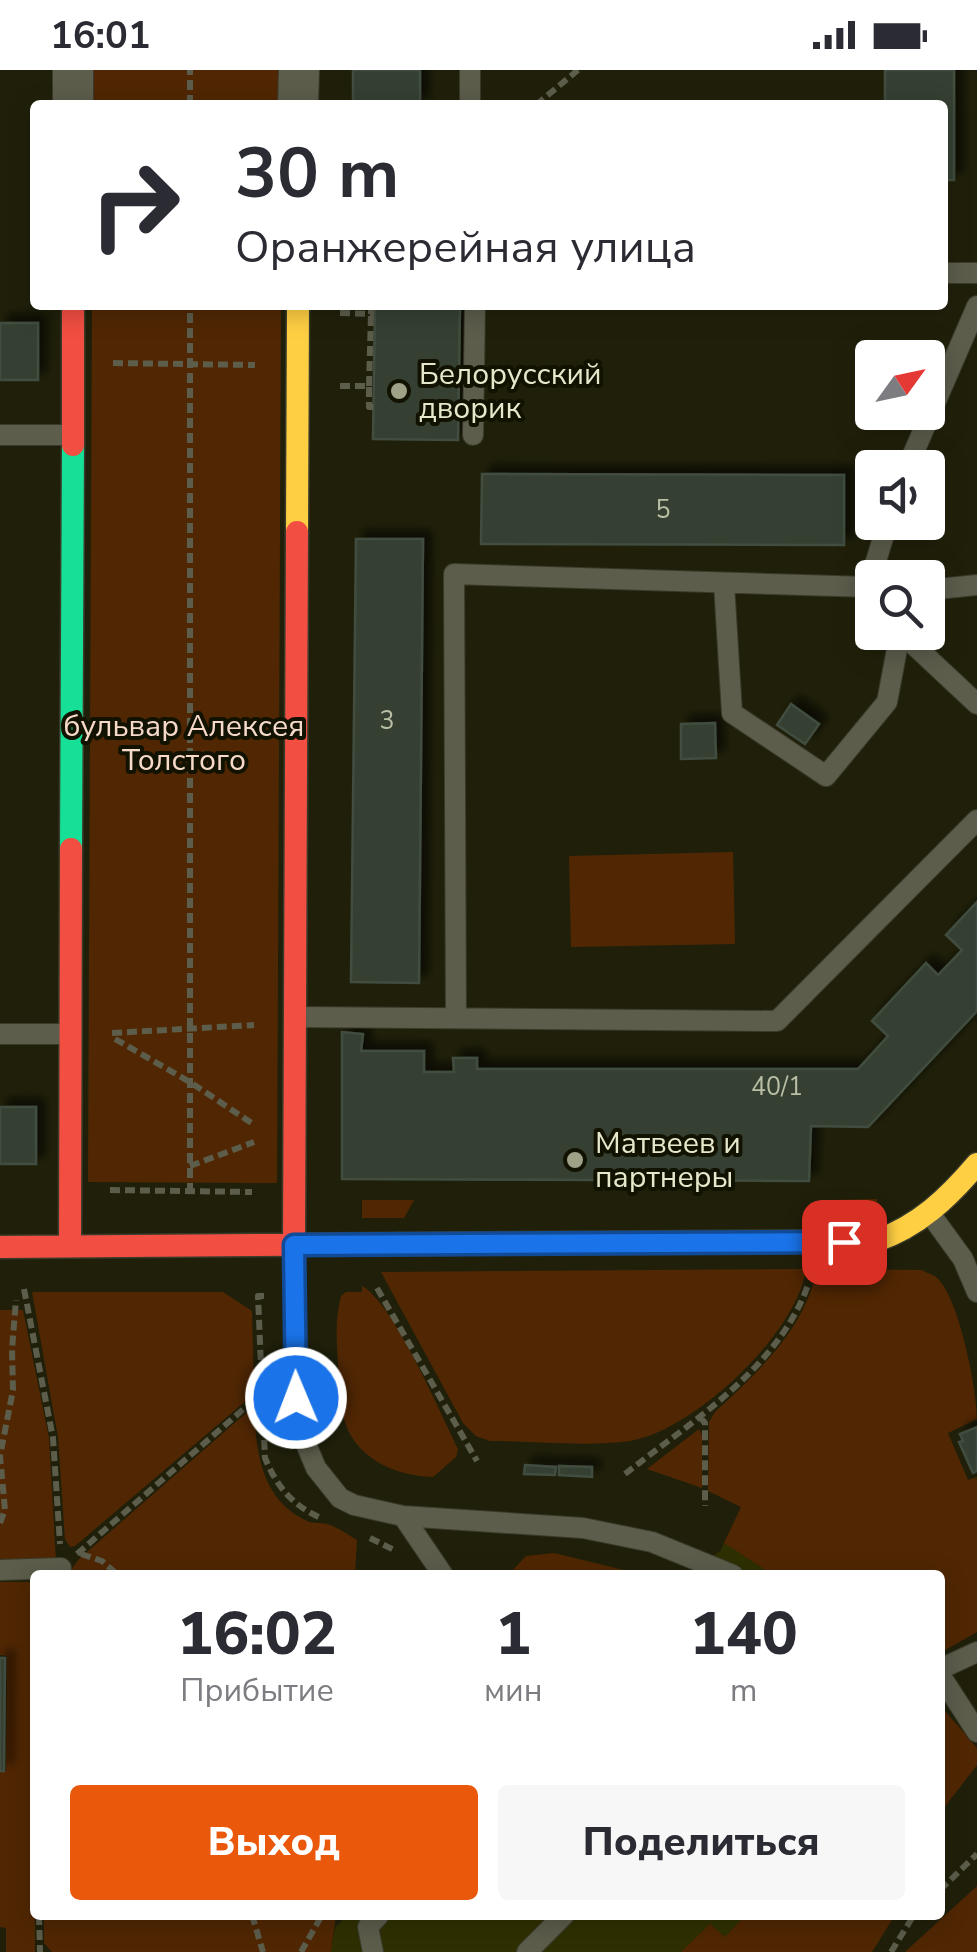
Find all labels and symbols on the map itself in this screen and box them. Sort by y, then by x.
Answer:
north arrow [855,340,945,430]
place label: Белорусский дворик [419,354,602,429]
marker: Белорусский дворик [388,380,410,402]
house number: 5 [655,493,671,527]
house number: 3 [379,704,395,738]
park label: бульвар Алексея Толстого [64,706,304,781]
house number: 40/1 [751,1070,803,1104]
place label: Матвеев и партнеры [595,1123,741,1198]
marker: Матвеев и партнеры [564,1149,586,1171]
pin [802,1200,887,1285]
position arrow [244,1346,348,1450]

